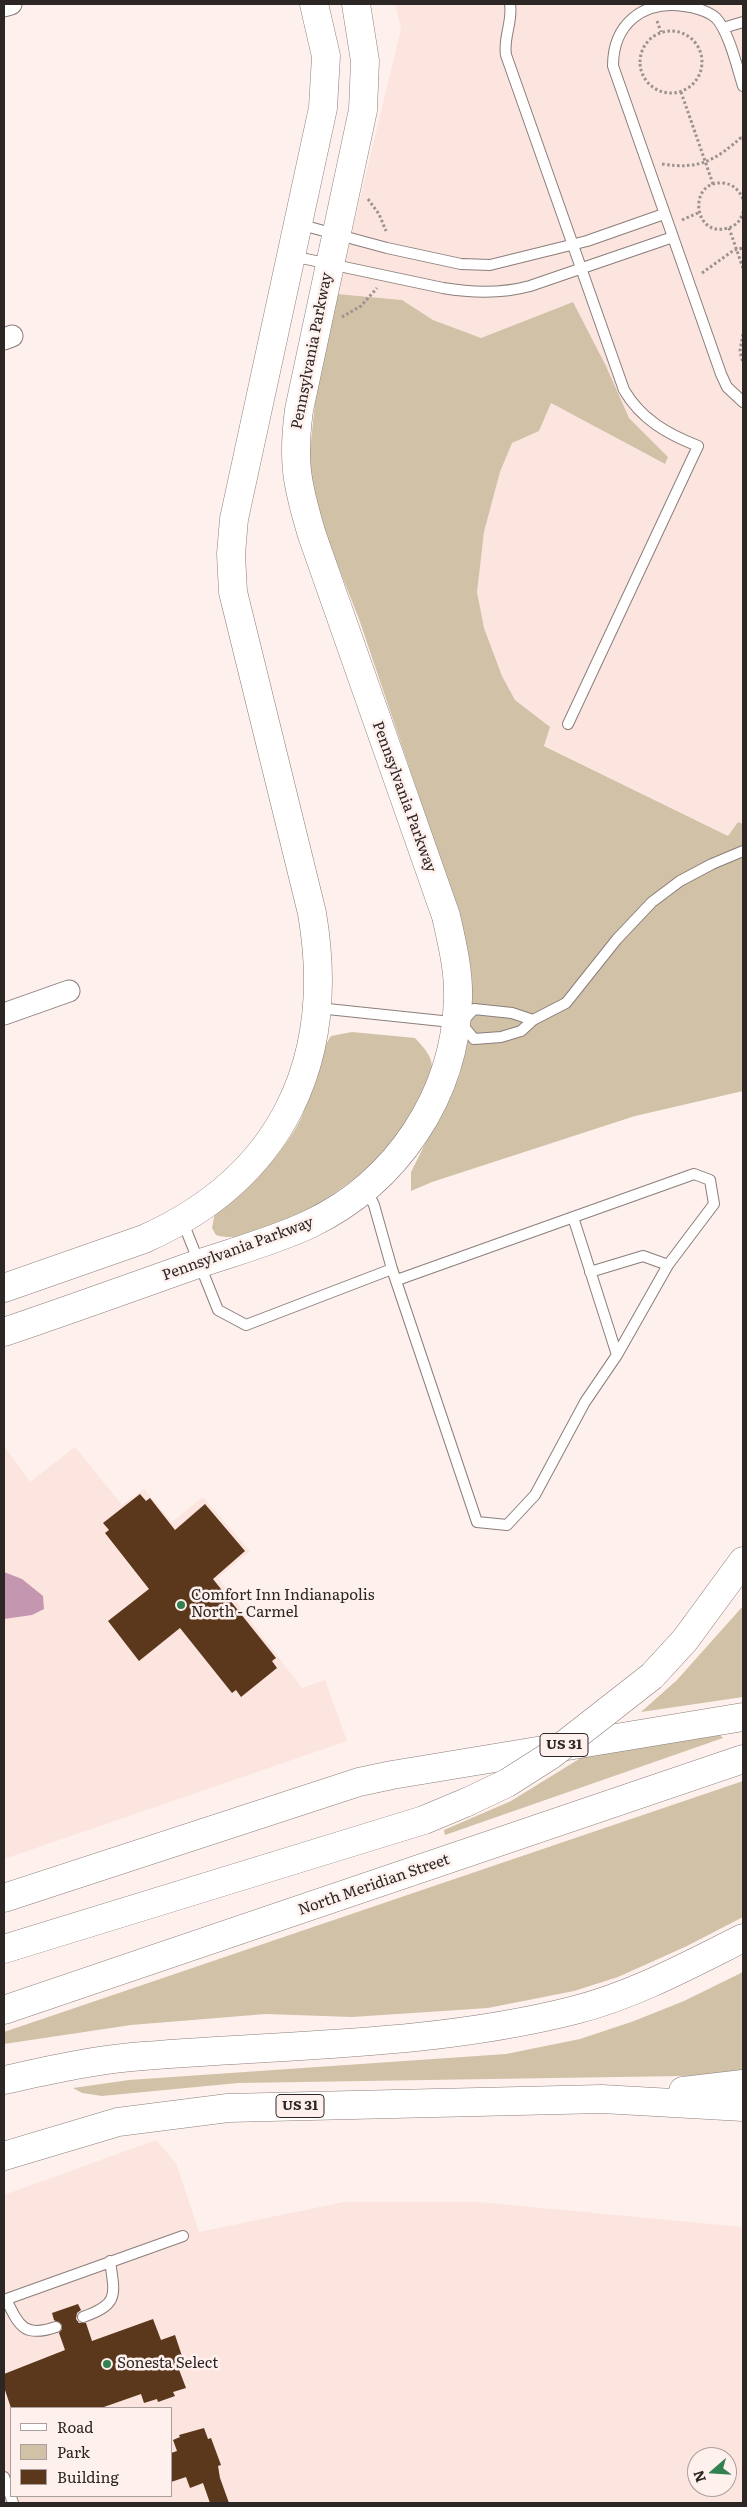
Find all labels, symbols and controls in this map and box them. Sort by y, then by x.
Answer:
street label: Pennsylvania Parkway [288,271,336,431]
street label: Pennsylvania Parkway [368,719,440,875]
street label: Pennsylvania Parkway [160,1213,316,1285]
place label: Comfort Inn Indianapolis North - Carmel [191,1587,375,1622]
marker: Comfort Inn Indianapolis North - Carmel [175,1599,187,1611]
road number: US 31 [540,1734,588,1756]
street label: North Meridian Street [296,1851,452,1919]
road number: US 31 [276,2094,324,2118]
place label: Sonesta Select [117,2355,218,2373]
marker: Sonesta Select [101,2358,113,2370]
legend [10,2407,172,2497]
text: Road [57,2415,93,2438]
text: Park [57,2440,90,2463]
north arrow [687,2447,737,2497]
text: Building [57,2465,119,2488]
text: N [687,2468,710,2485]

